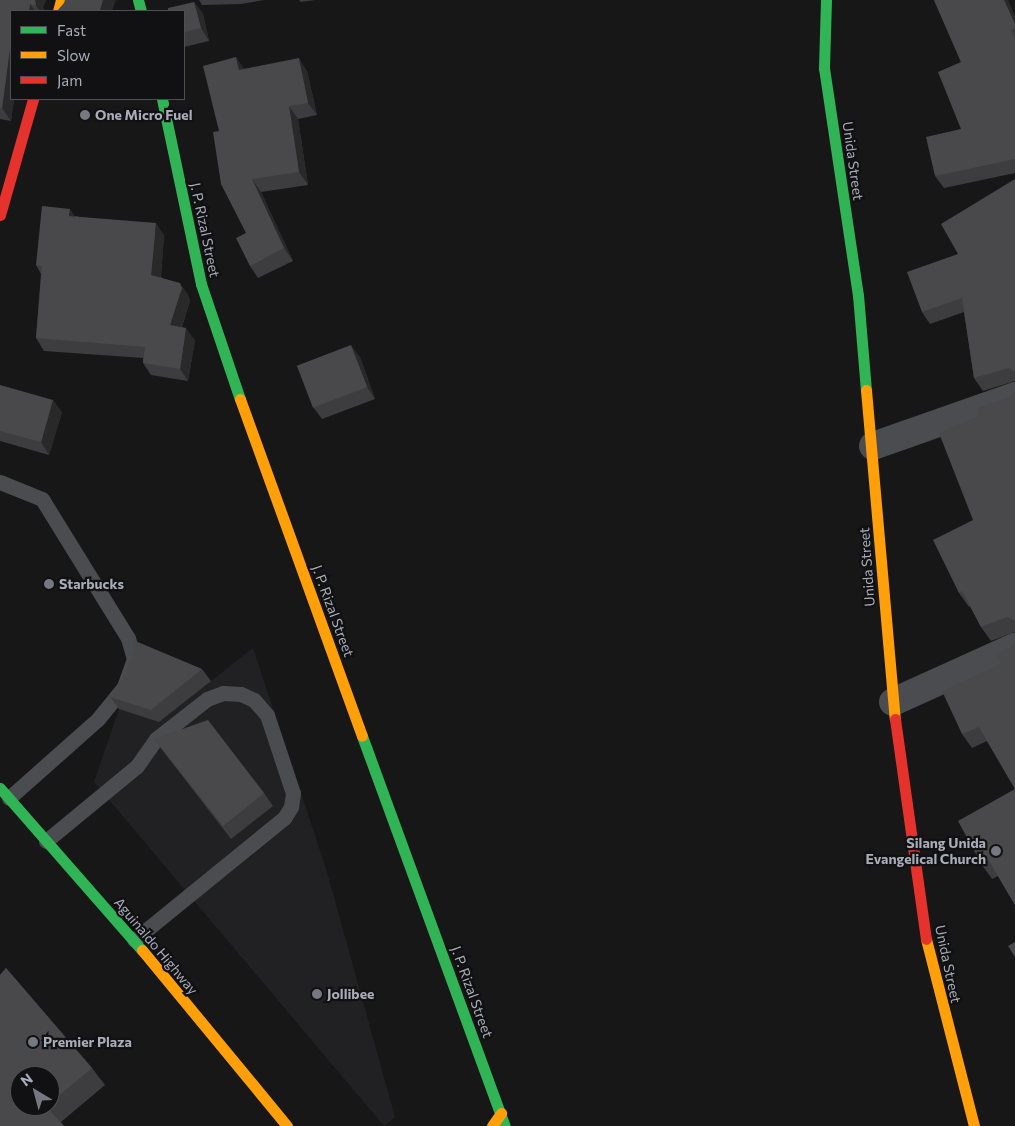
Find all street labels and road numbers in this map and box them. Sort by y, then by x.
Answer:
street label: Unida Street [839,120,867,202]
street label: J. P. Rizal Street [187,181,223,279]
street label: Unida Street [856,527,878,607]
street label: J. P. Rizal Street [309,563,357,659]
street label: Aguinaldo Highway [111,894,201,998]
street label: Unida Street [932,923,964,1005]
street label: J. P. Rizal Street [448,944,496,1040]

